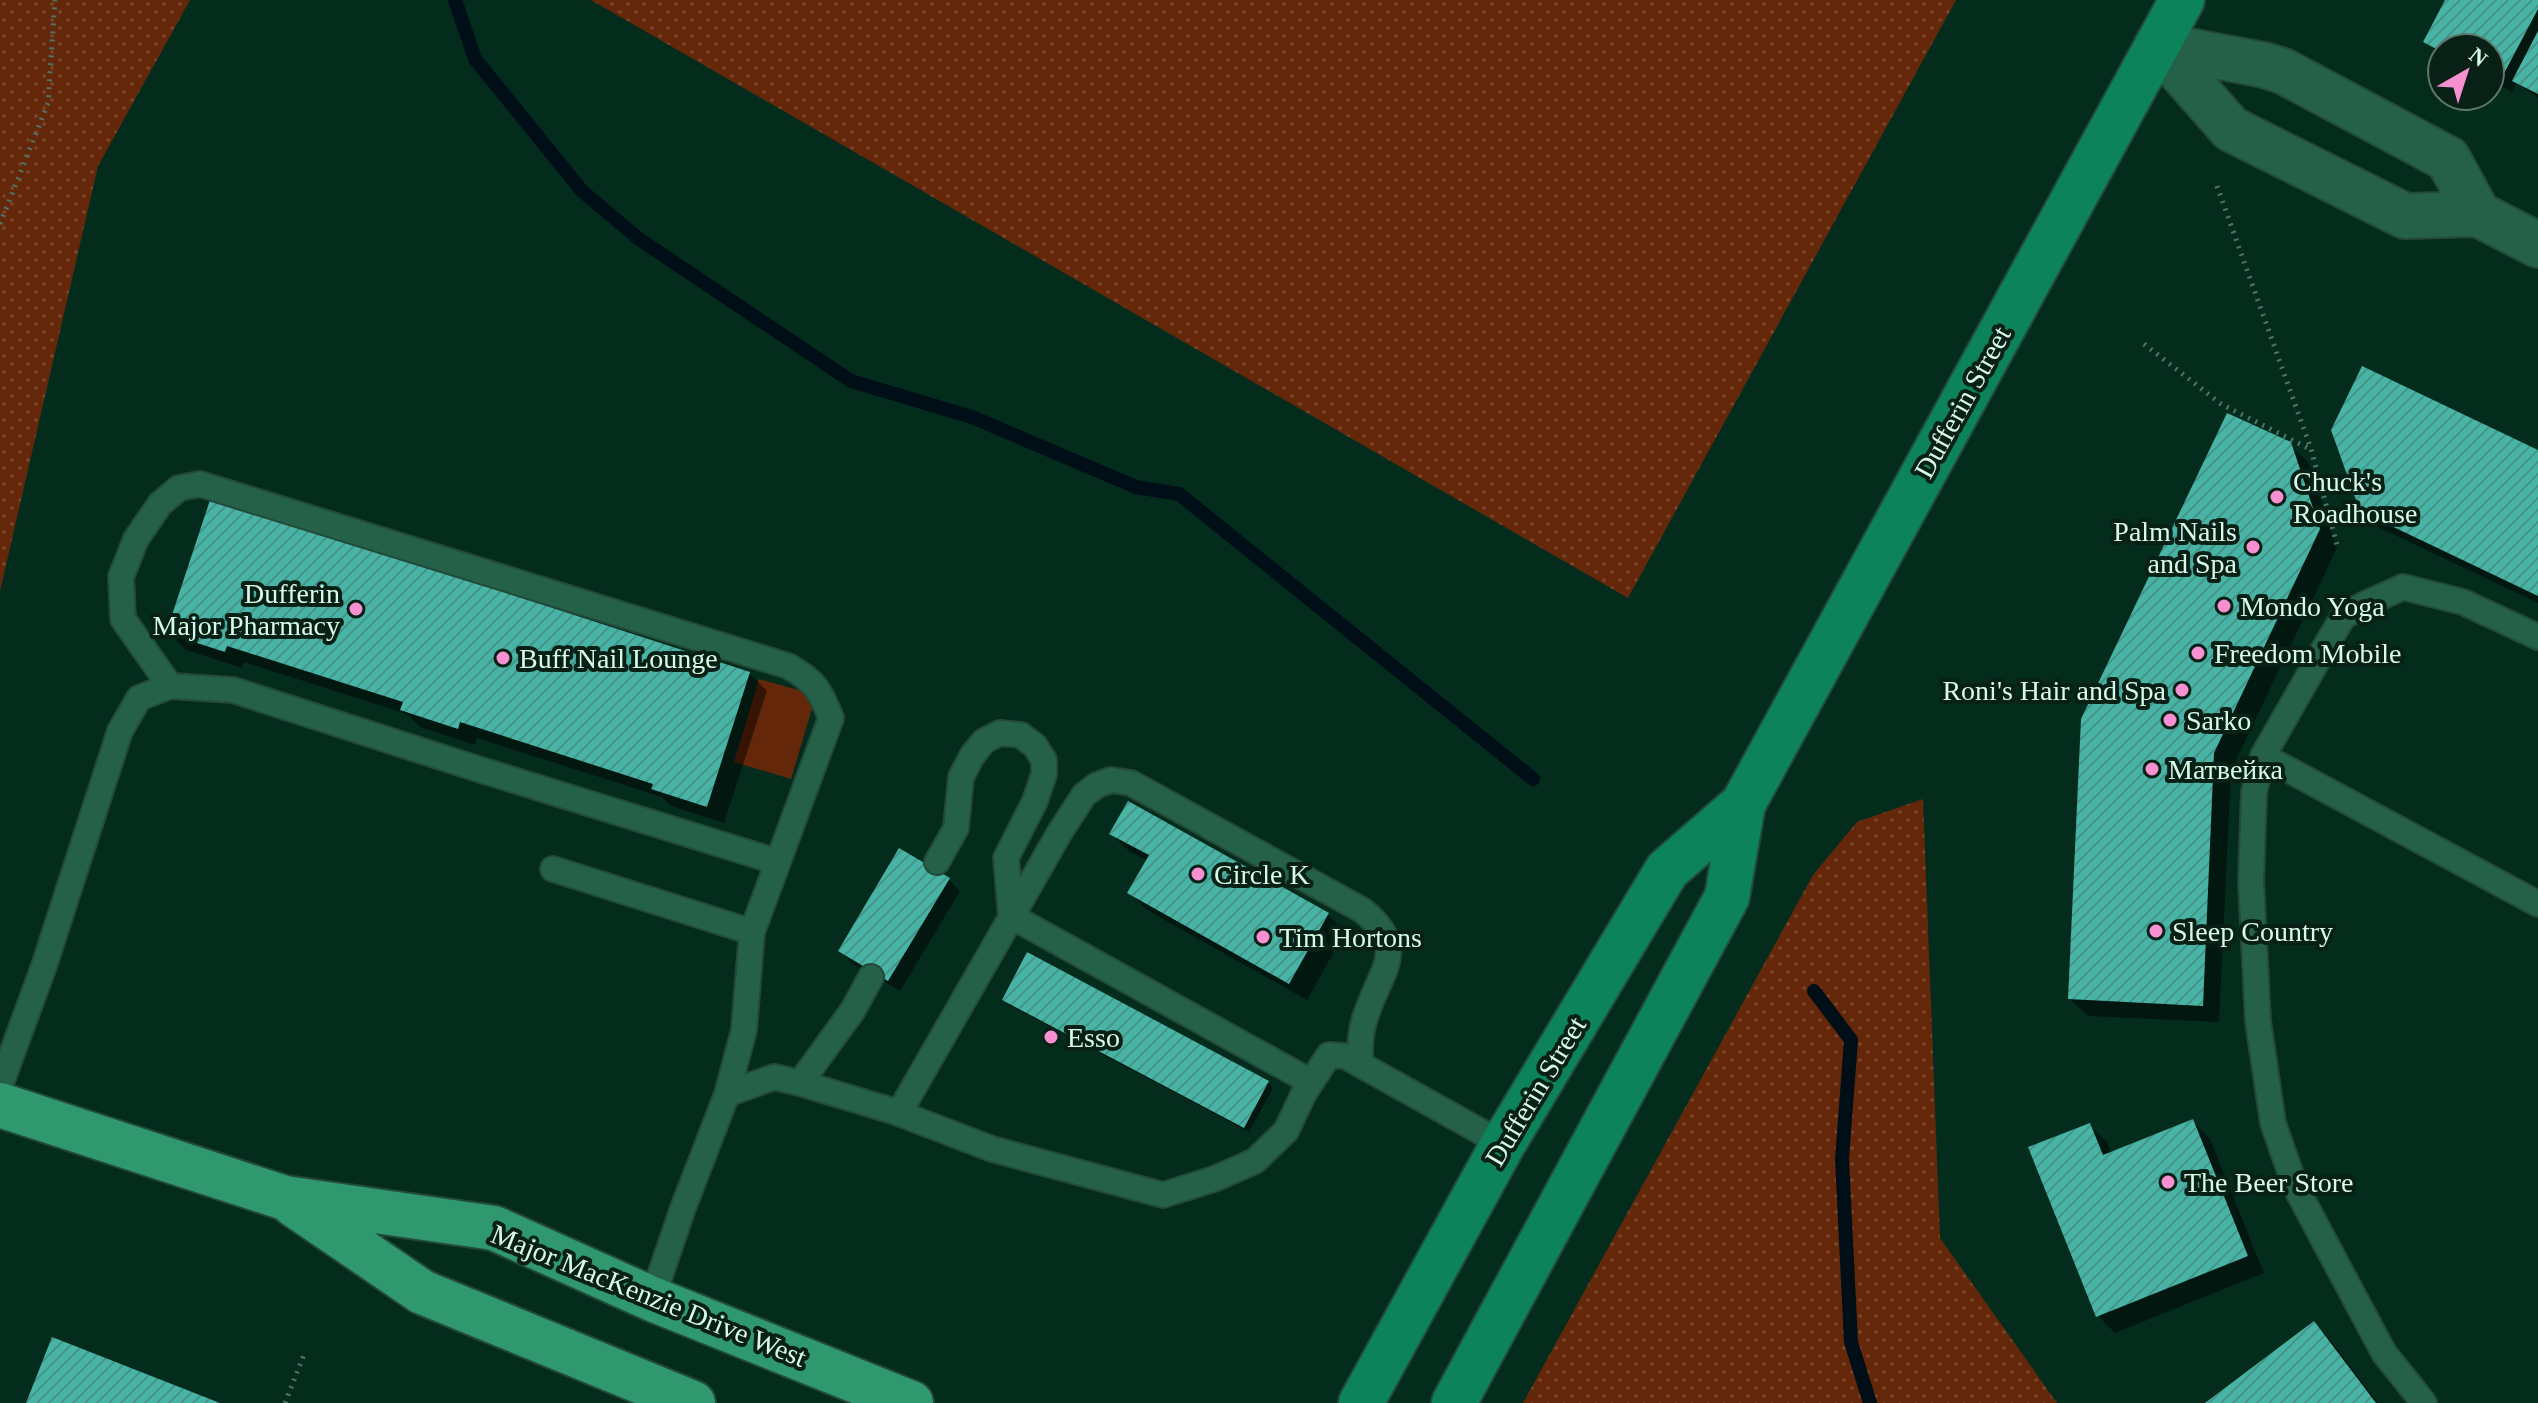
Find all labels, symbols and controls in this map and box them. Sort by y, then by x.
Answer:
north arrow [2426,32,2506,112]
text: N [2464,42,2492,72]
street label: Dufferin Street [1908,321,2017,483]
place label: Chuck's Roadhouse [2293,466,2417,529]
marker: Chuck's Roadhouse [2268,488,2286,506]
place label: Palm Nails and Spa [2113,516,2238,579]
marker: Palm Nails and Spa [2244,538,2262,556]
place label: Dufferin Major Pharmacy [153,578,340,641]
place label: Mondo Yoga [2240,591,2385,622]
marker: Mondo Yoga [2215,597,2233,615]
marker: Dufferin Major Pharmacy [347,600,365,618]
place label: Freedom Mobile [2214,638,2401,669]
place label: Buff Nail Lounge [519,643,718,674]
marker: Freedom Mobile [2189,644,2207,662]
marker: Buff Nail Lounge [494,649,512,667]
place label: Roni's Hair and Spa [1942,675,2167,706]
marker: Roni's Hair and Spa [2173,681,2191,699]
place label: Sarko [2186,705,2251,736]
marker: Sarko [2161,711,2179,729]
place label: Матвейка [2168,754,2283,785]
marker: Матвейка [2143,760,2161,778]
place label: Circle K [1214,859,1310,890]
marker: Circle K [1189,865,1207,883]
place label: Sleep Country [2172,916,2333,947]
place label: Tim Hortons [1279,922,1422,953]
marker: Sleep Country [2147,922,2165,940]
marker: Tim Hortons [1254,928,1272,946]
street label: Dufferin Street [1479,1011,1592,1171]
place label: Esso [1067,1022,1120,1053]
marker: Esso [1042,1028,1060,1046]
place label: The Beer Store [2184,1167,2354,1198]
marker: The Beer Store [2159,1173,2177,1191]
street label: Major MacKenzie Drive West [487,1218,811,1373]

